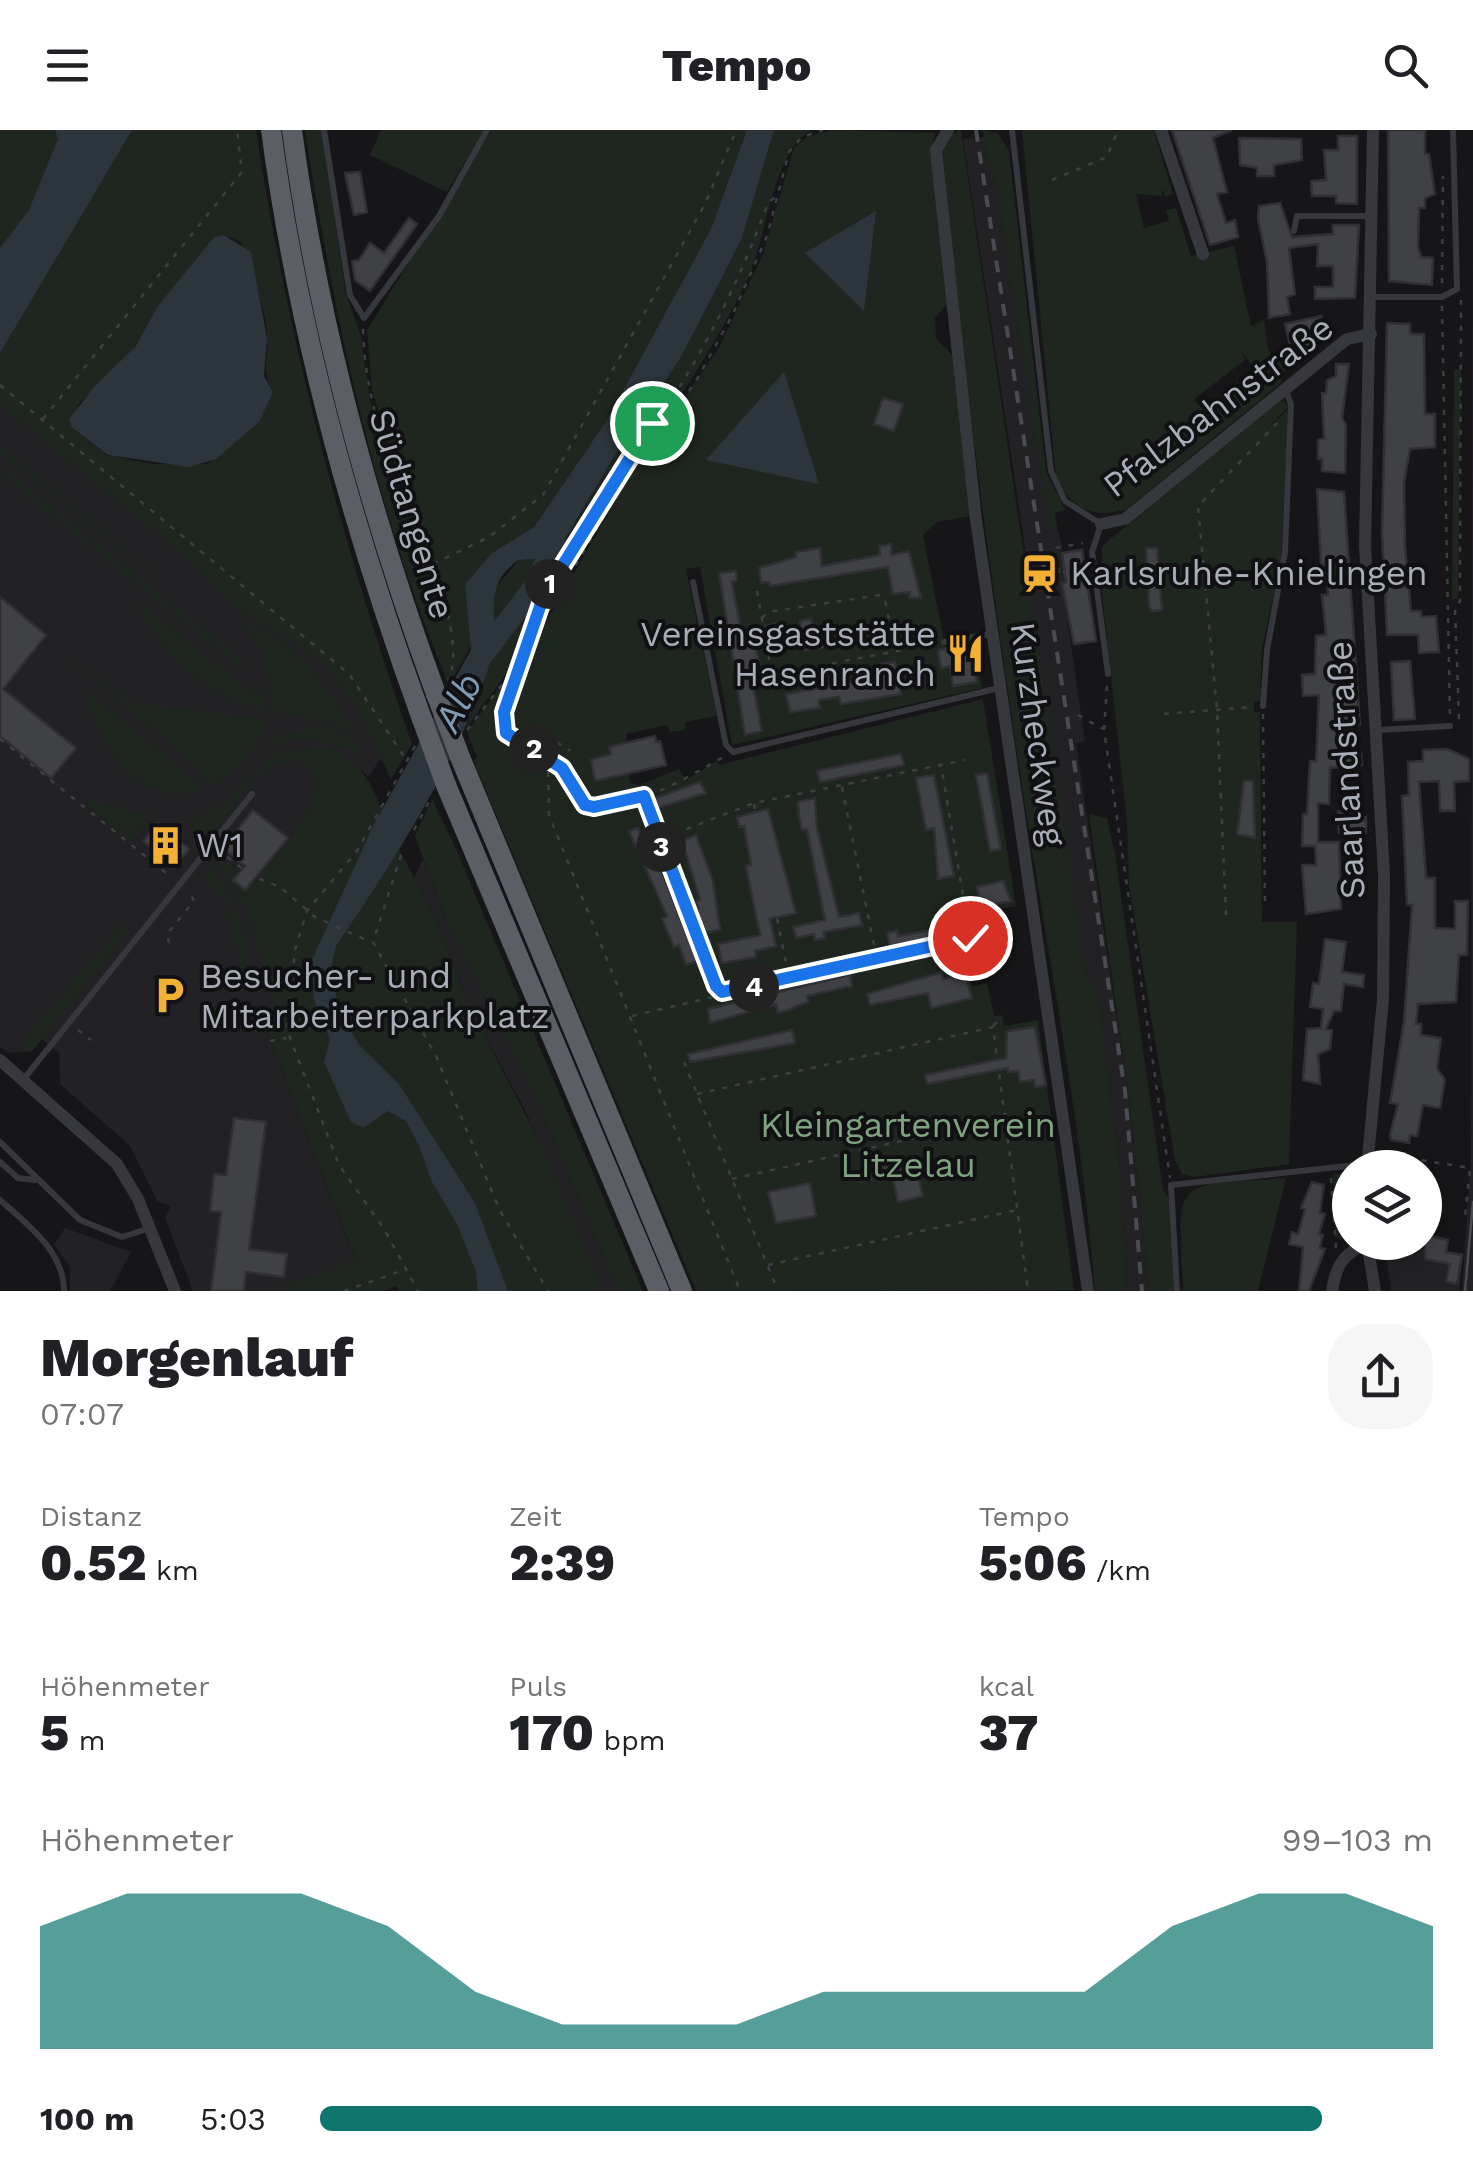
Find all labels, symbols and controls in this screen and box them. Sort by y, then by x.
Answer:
icon: menu [40,38,95,93]
icon: search [1378,38,1433,93]
text: Tempo [662,39,811,92]
street label: Pfalzbahnstraße [1095,306,1341,506]
pin [610,381,695,466]
icon: arrive [625,396,680,451]
street label: Südtangente [360,404,464,624]
station icon: Karlsruhe-Knielingen [1019,552,1061,594]
place label: Karlsruhe-Knielingen [1070,552,1428,594]
pin: 1 [525,559,575,609]
text: 1 [544,567,556,600]
place label: Vereinsgaststätte Hasenranch [640,613,936,695]
street label: Kurzheckweg [1002,619,1075,849]
restaurant icon: Vereinsgaststätte Hasenranch [945,633,987,675]
street label: Saarlandstraße [1318,640,1374,900]
water label: Alb [424,666,491,740]
pin: 2 [509,724,559,774]
text: 2 [526,732,542,765]
pin: 3 [636,822,686,872]
building icon: W1 [145,824,187,866]
place label: W1 [196,824,243,866]
text: 3 [653,830,669,863]
pin [928,896,1013,981]
icon: check [943,911,998,966]
place label: Besucher- und Mitarbeiterparkplatz [200,955,550,1037]
pin: 4 [729,962,779,1012]
text: 4 [745,970,763,1003]
parking icon: Besucher- und Mitarbeiterparkplatz [149,975,191,1017]
park label: Kleingartenverein Litzelau [760,1104,1056,1186]
map controls [1332,1150,1442,1260]
button: layers [1332,1150,1442,1260]
button: share [1328,1324,1433,1429]
text: Morgenlauf [40,1325,353,1389]
text: 07:07 [40,1395,124,1433]
text: Distanz [40,1500,142,1533]
text: Zeit [509,1500,562,1533]
text: Tempo [979,1500,1070,1533]
text: 0.52 [40,1533,146,1592]
text: 2:39 [509,1533,615,1592]
text: 5:06 [979,1533,1087,1592]
text: km [146,1554,199,1587]
text: /km [1087,1554,1151,1587]
text: Höhenmeter [40,1670,210,1703]
text: Puls [509,1670,567,1703]
text: kcal [979,1670,1034,1703]
text: 5 [40,1703,69,1762]
text: 170 [509,1703,594,1762]
text: 37 [979,1703,1039,1762]
text: m [69,1724,105,1757]
text: bpm [594,1724,665,1757]
text: Höhenmeter [40,1821,234,1859]
text: 99–103 m [1282,1821,1433,1859]
text: 100 m [40,2100,134,2138]
text: 5:03 [200,2100,266,2138]

